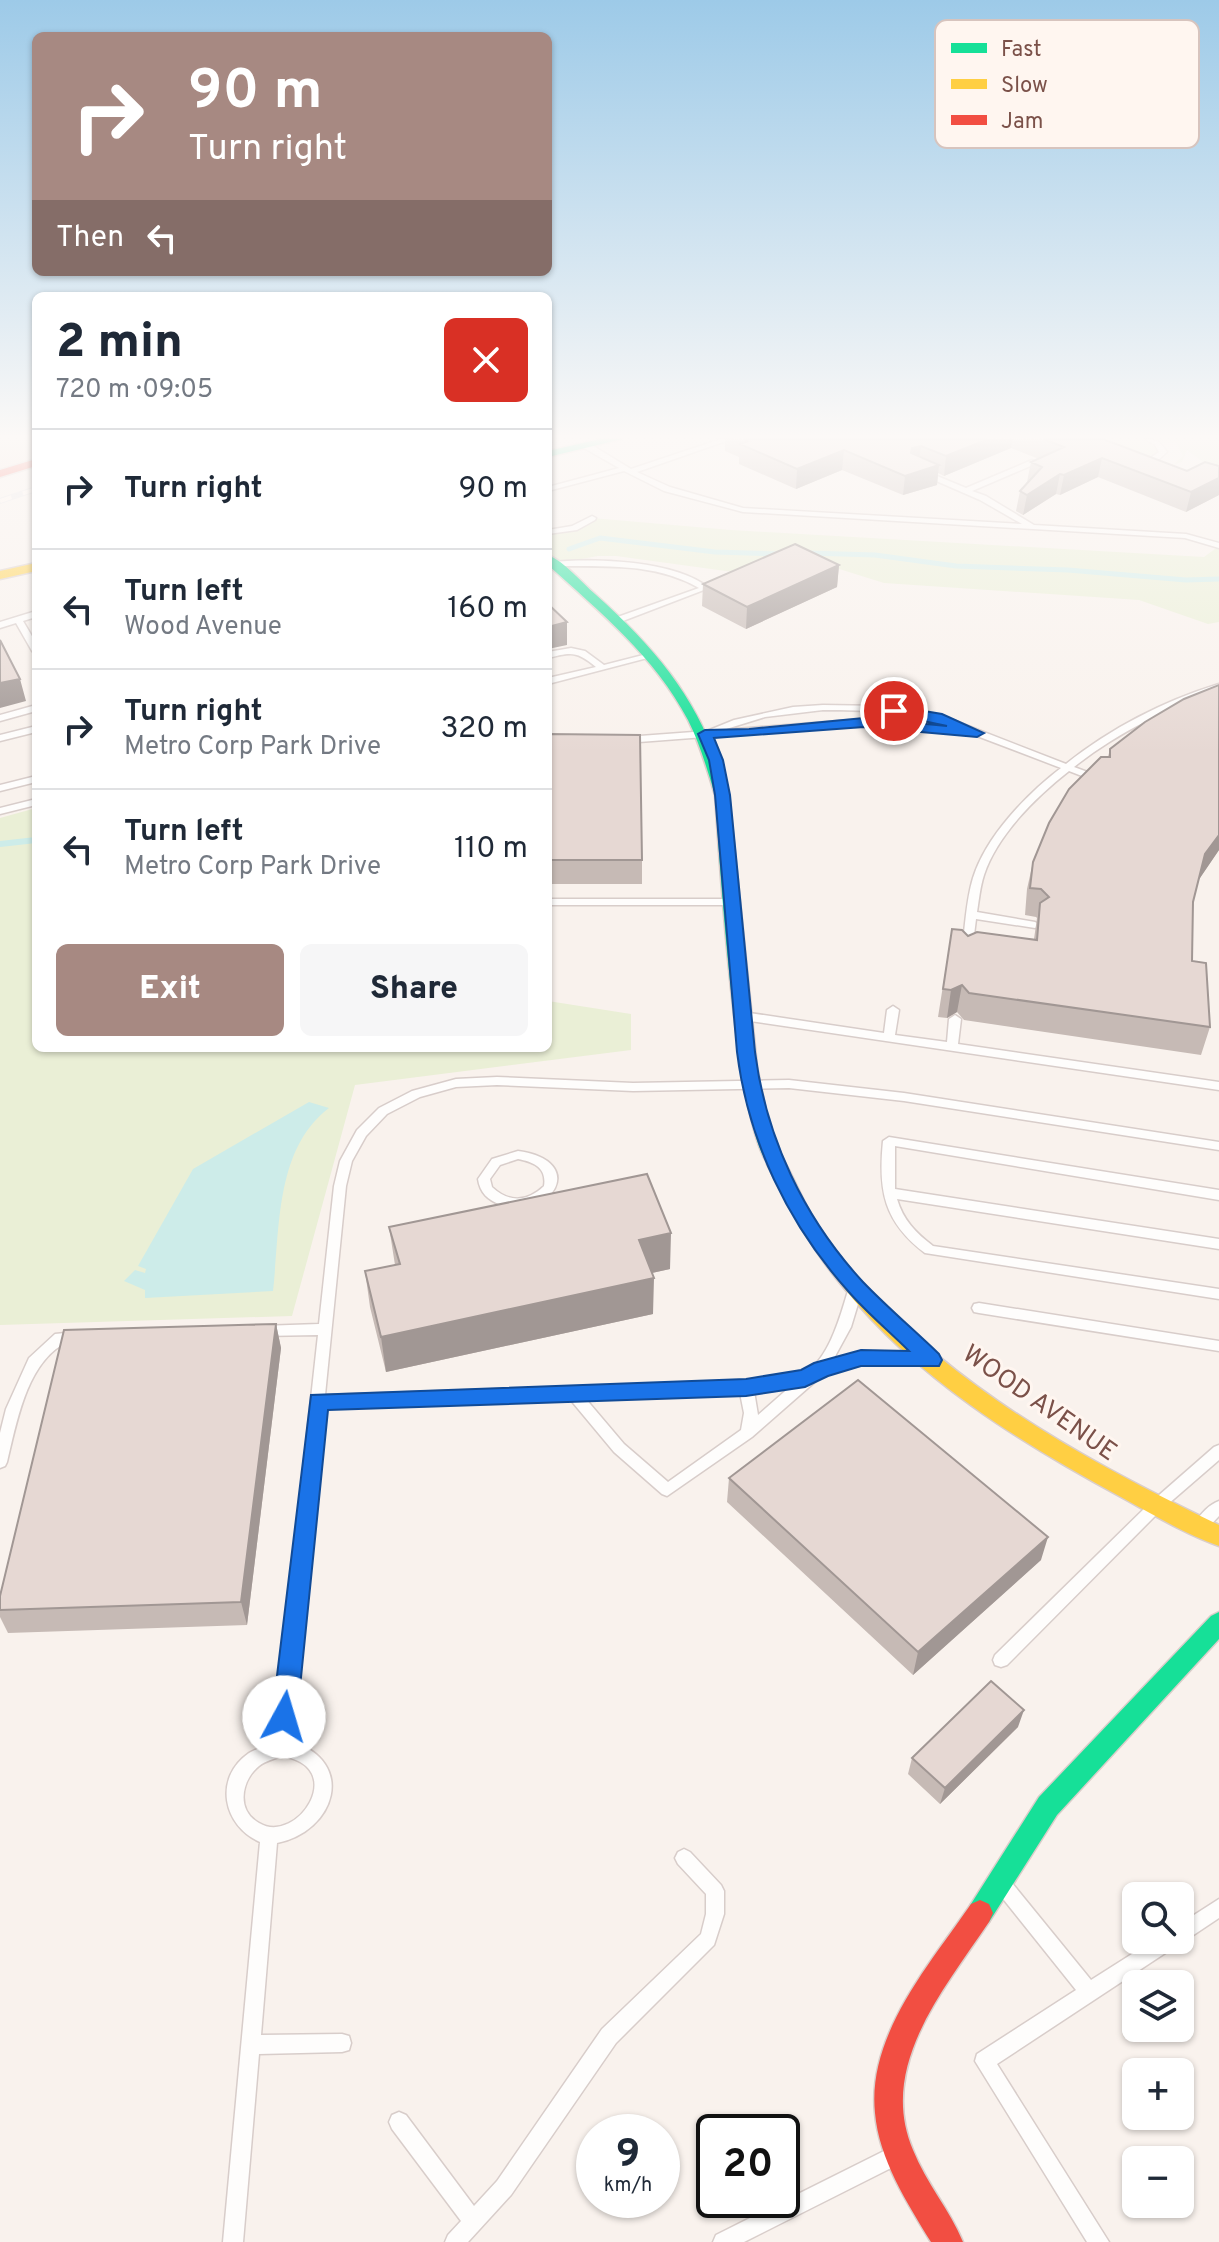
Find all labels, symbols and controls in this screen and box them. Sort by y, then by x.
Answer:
legend [935,20,1199,148]
text: Fast [1001,37,1042,64]
text: 90 m [188,58,323,128]
icon: right [56,64,160,168]
text: Slow [1001,73,1048,100]
text: Jam [1001,109,1044,136]
text: Turn right [188,127,347,173]
icon: left [140,216,184,260]
text: Then [56,220,124,257]
text: 2 min [56,314,183,374]
button: close [444,318,528,402]
text: 720 m · 09:05 [56,374,213,407]
icon: right [56,467,100,511]
text: Turn right [124,471,262,508]
text: 90 m [459,471,528,508]
text: Turn left [124,574,244,611]
icon: left [56,587,100,631]
text: 160 m [447,591,528,628]
text: Wood Avenue [124,611,282,644]
pin [860,677,928,745]
icon: arrive [872,689,916,733]
text: Turn right [124,694,262,731]
icon: right [56,707,100,751]
text: 320 m [440,711,528,748]
text: Metro Corp Park Drive [124,731,381,764]
text: Turn left [124,814,244,851]
icon: left [56,827,100,871]
text: 110 m [454,831,528,868]
text: Metro Corp Park Drive [124,851,381,884]
button: Exit [56,944,284,1036]
button: Share [300,944,528,1036]
street label: WOOD AVENUE [955,1338,1123,1470]
position arrow [242,1675,326,1759]
map controls [1122,1882,1194,2218]
button: search [1122,1882,1194,1954]
button: layers [1122,1970,1194,2042]
button: + [1122,2058,1194,2130]
speed limit sign: 20 [696,2114,800,2218]
text: 9 [616,2131,640,2181]
button: − [1122,2146,1194,2218]
text: km/h [604,2173,652,2199]

